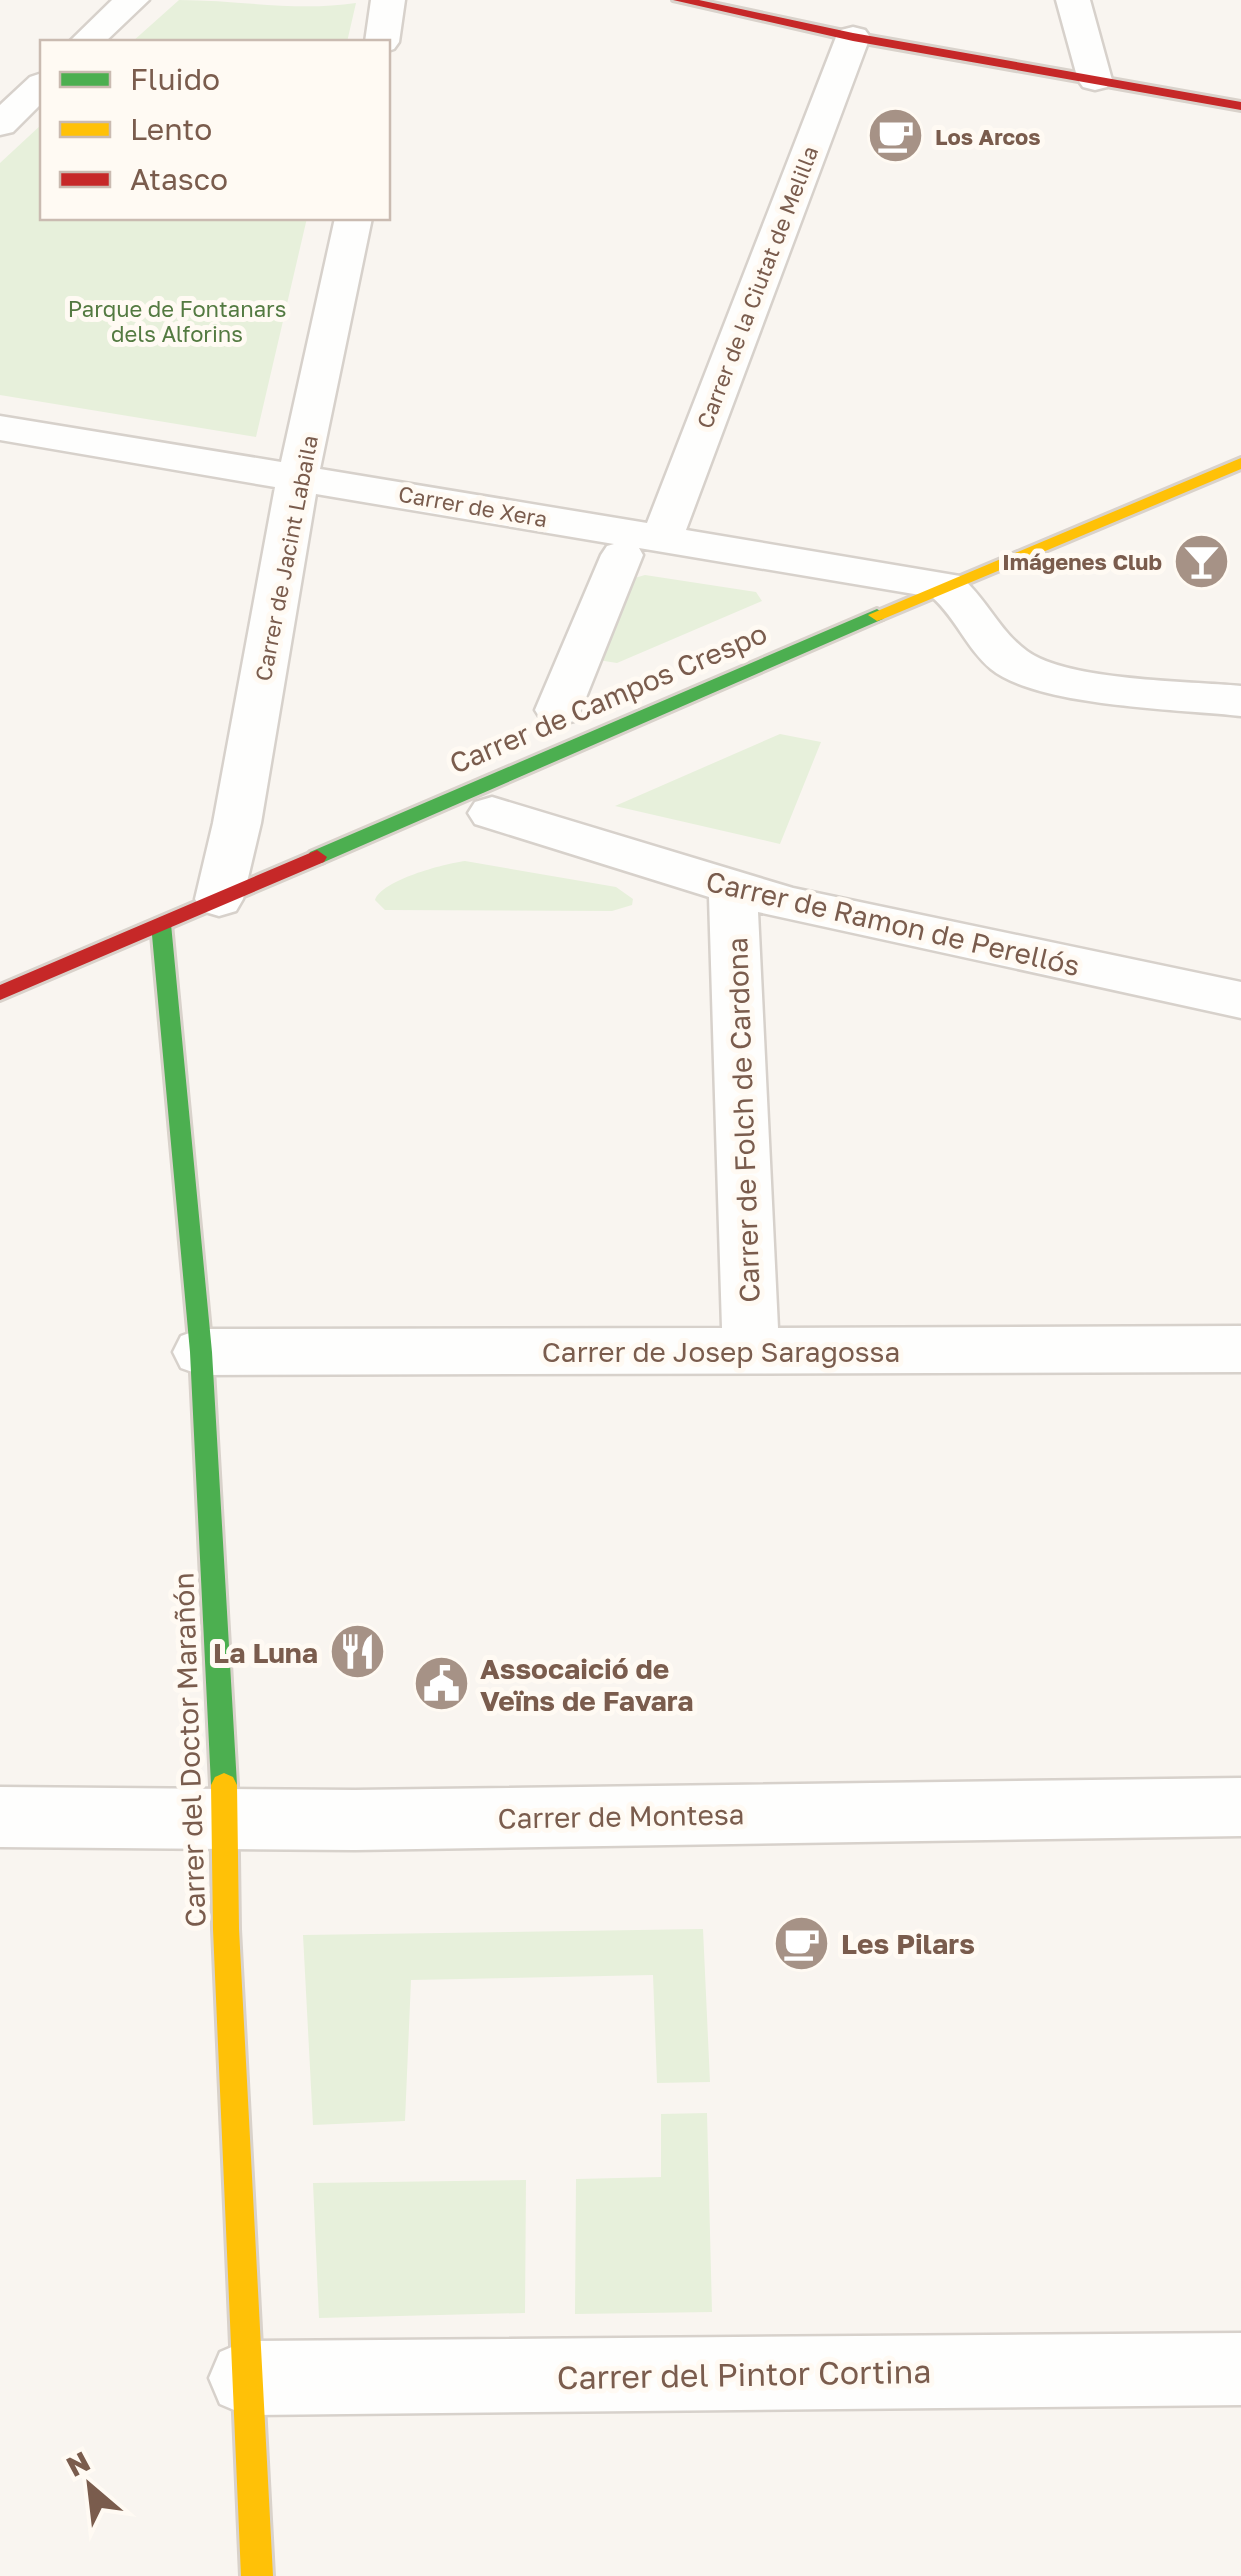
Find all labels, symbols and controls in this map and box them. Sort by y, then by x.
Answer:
legend [40,40,390,220]
text: Fluido [130,61,220,97]
cafe icon: Los Arcos [866,106,926,166]
text: Lento [130,111,212,147]
place label: Los Arcos [935,123,1041,150]
street label: Carrer de la Ciutat de Melilla [691,142,823,432]
text: Atasco [130,161,228,197]
park label: Parque de Fontanars dels Alforins [68,295,286,347]
street label: Carrer de Jacint Labaila [249,433,323,683]
street label: Carrer de Xera [397,480,549,532]
bar icon: Imágenes Club [1171,531,1231,591]
place label: Imágenes Club [1002,548,1162,575]
street label: Carrer de Campos Crespo [444,616,772,780]
street label: Carrer de Ramon de Perellós [703,864,1083,982]
street label: Carrer de Folch de Cardona [720,937,766,1303]
street label: Carrer de Josep Saragossa [542,1335,900,1368]
street label: Carrer del Doctor Marañón [166,1572,212,1928]
restaurant icon: La Luna [327,1622,387,1682]
place label: La Luna [213,1636,318,1669]
place label: Assocaició de Veïns de Favara [480,1652,693,1717]
public building icon: Assocaició de Veïns de Favara [411,1654,471,1714]
street label: Carrer de Montesa [497,1797,745,1835]
cafe icon: Les Pilars [772,1913,832,1973]
place label: Les Pilars [841,1927,975,1960]
street label: Carrer del Pintor Cortina [556,2352,932,2396]
north arrow [40,2436,140,2536]
text: N [61,2444,95,2483]

